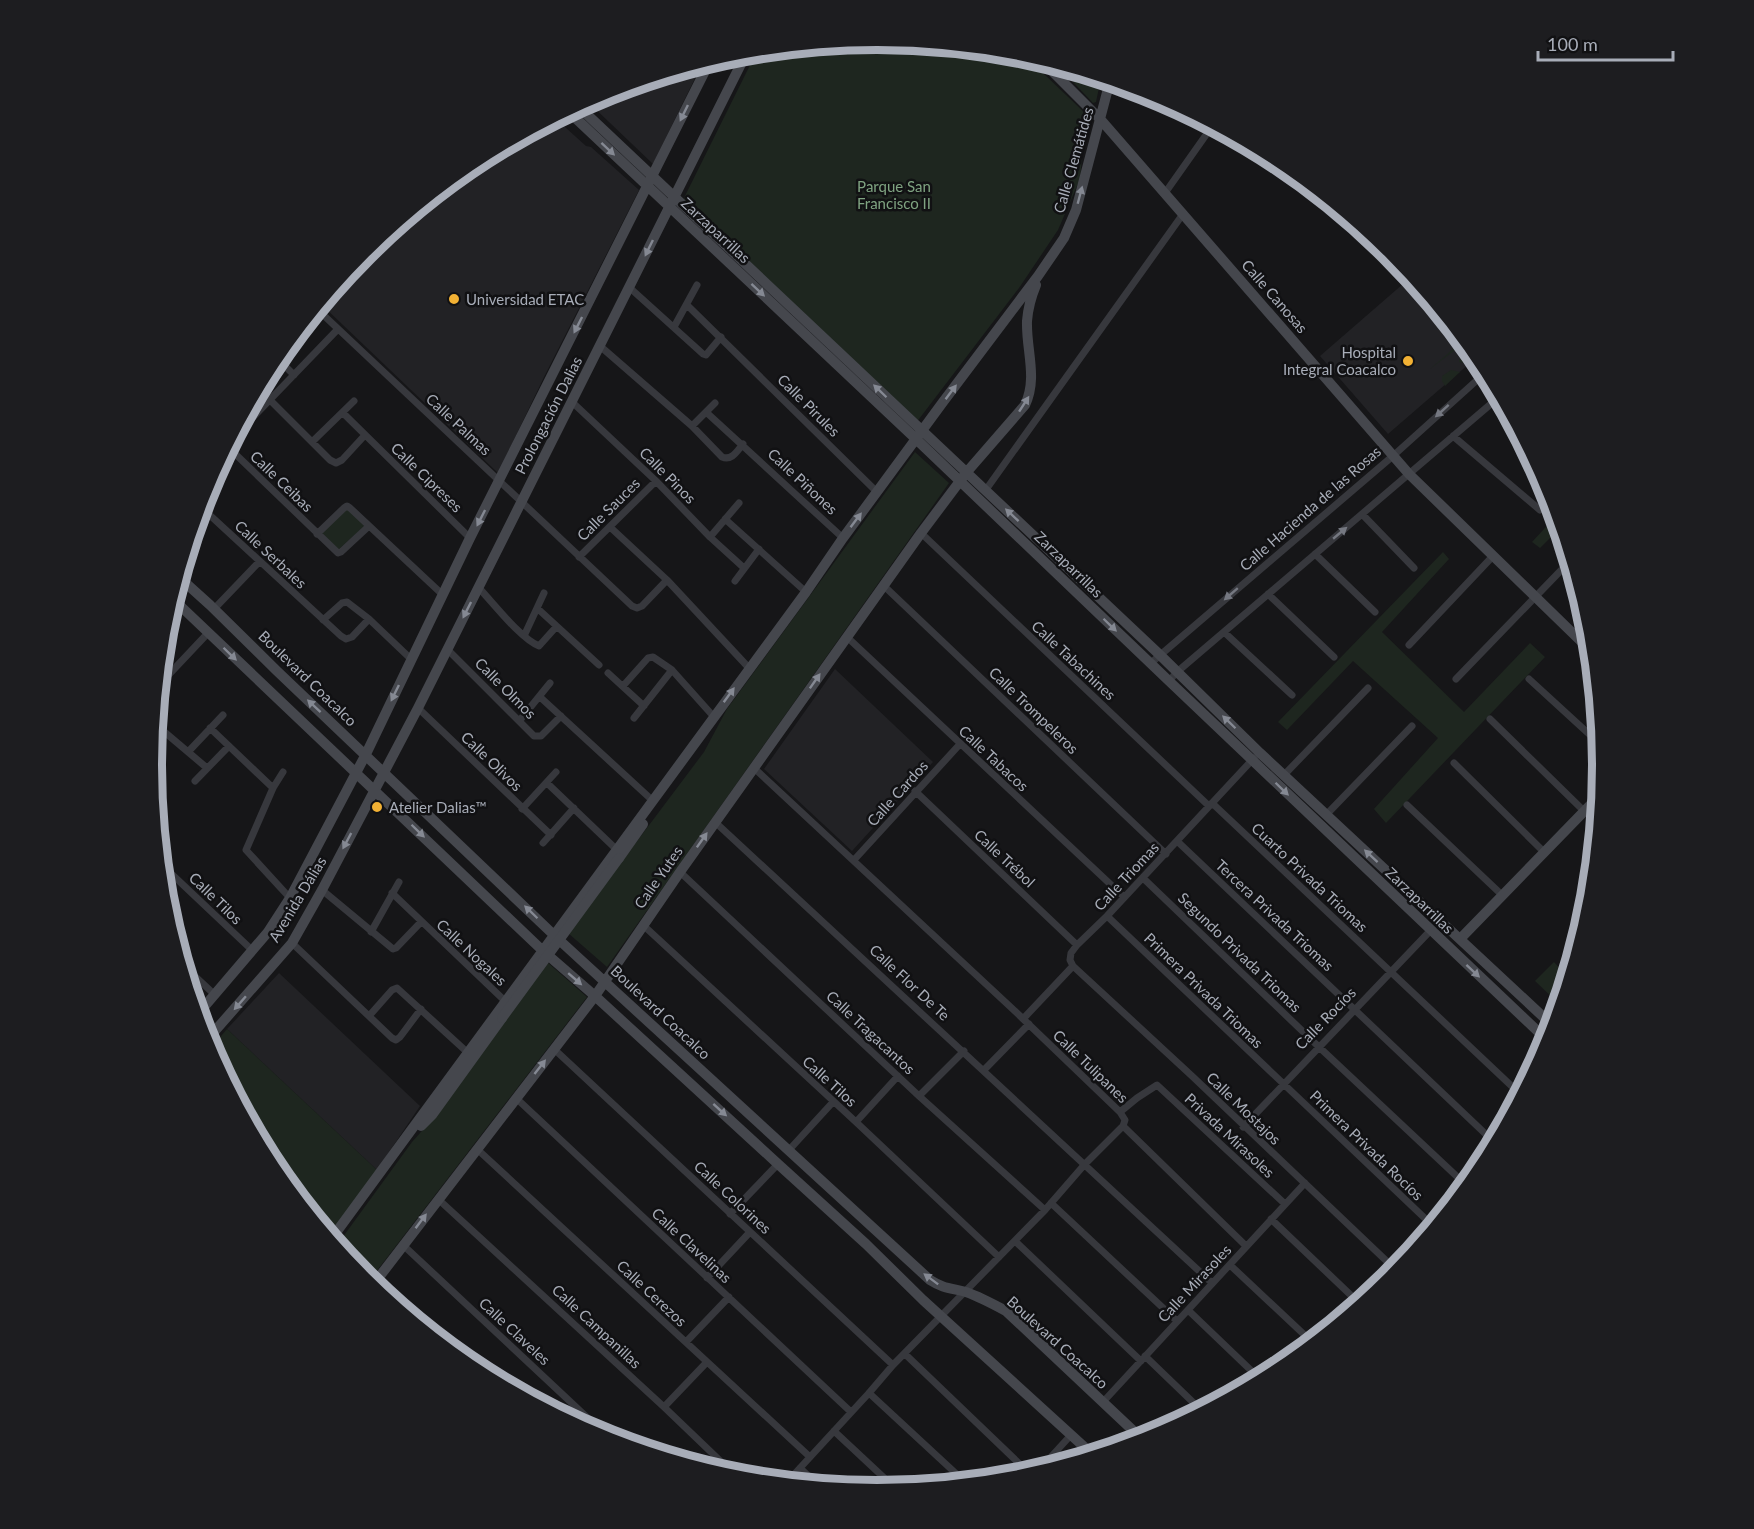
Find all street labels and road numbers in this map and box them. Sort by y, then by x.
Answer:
street label: Calle Clemátides [1049,105,1097,215]
street label: Zarzaparrillas [678,194,754,266]
street label: Calle Canosas [1238,256,1312,336]
street label: Prolongación Dalias [511,353,585,477]
street label: Calle Pirules [774,370,844,440]
street label: Calle Palmas [423,389,495,459]
street label: Calle Cipreses [388,438,466,516]
street label: Calle Hacienda de las Rosas [1236,442,1384,574]
street label: Calle Pinos [636,443,700,507]
street label: Calle Piñones [764,444,842,518]
street label: Calle Ceibas [247,447,317,515]
street label: Calle Sauces [573,474,643,544]
street label: Calle Serbales [231,516,311,592]
street label: Zarzaparrillas [1031,527,1107,601]
street label: Calle Tabachines [1028,617,1120,703]
street label: Boulevard Coacalco [255,626,361,730]
street label: Calle Olmos [472,654,540,722]
street label: Calle Trompeleros [986,663,1082,757]
street label: Calle Tabacos [956,721,1032,795]
street label: Calle Olivos [458,727,526,795]
street label: Calle Cardos [863,756,931,830]
street label: Cuarto Privada Triomas [1248,819,1372,935]
street label: Calle Trébol [971,825,1039,891]
street label: Calle Triomas [1090,838,1162,914]
street label: Calle Yutes [630,842,686,912]
street label: Avenida Dálias [264,853,330,945]
street label: Tercera Privada Triomas [1212,856,1338,974]
street label: Zarzaparrillas [1382,863,1458,937]
street label: Calle Tilos [186,868,246,928]
street label: Segundo Privada Triomas [1175,888,1305,1016]
street label: Calle Nogales [433,915,511,989]
street label: Primera Privada Triomas [1141,929,1267,1051]
street label: Calle Flor De Te [866,940,954,1024]
street label: Boulevard Coacalco [607,961,715,1063]
street label: Calle Rocíos [1291,983,1359,1053]
street label: Calle Tragacantos [823,986,919,1078]
street label: Calle Tulipanes [1050,1026,1132,1106]
street label: Calle Tilos [799,1052,861,1110]
street label: Calle Mostajos [1203,1068,1285,1148]
street label: Primera Privada Rocíos [1307,1086,1427,1204]
street label: Privada Mirasoles [1182,1089,1278,1181]
street label: Calle Colorines [691,1157,775,1237]
street label: Calle Clavelinas [649,1204,735,1286]
street label: Calle Mirasoles [1153,1240,1235,1326]
street label: Calle Cerezos [613,1256,691,1330]
street label: Calle Campanillas [549,1280,645,1372]
street label: Boulevard Coacalco [1004,1292,1112,1392]
street label: Calle Claveles [476,1294,554,1368]

